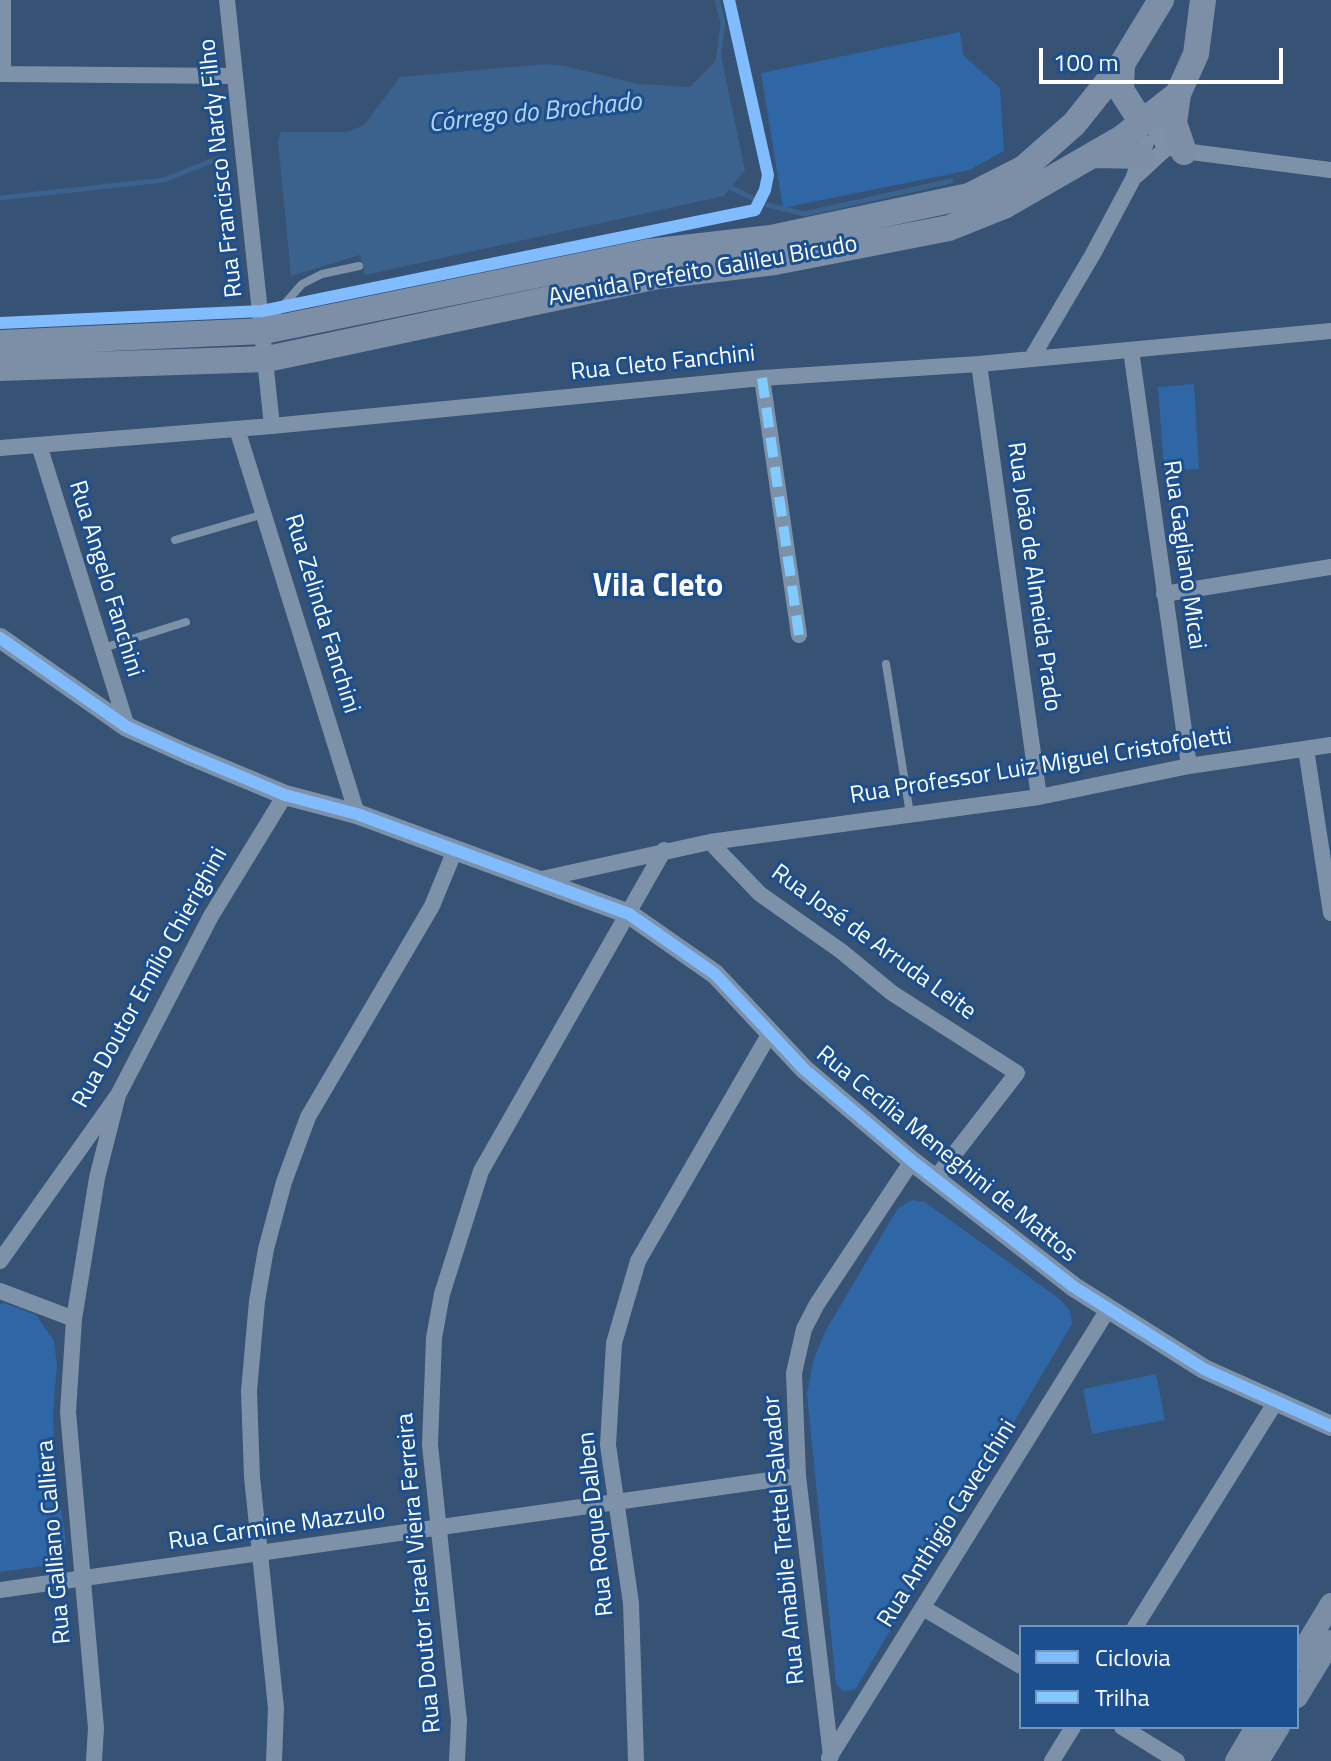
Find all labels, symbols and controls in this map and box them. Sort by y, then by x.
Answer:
scale bar [1043,32,1287,82]
street label: Rua Francisco Nardy Filho [194,37,250,299]
text: 100 m [1053,44,1119,80]
water label: Córrego do Brochado [427,87,643,141]
street label: Avenida Prefeito Galileu Bicudo [546,231,860,313]
street label: Rua Cleto Fanchini [569,340,757,388]
street label: Rua João de Almeida Prado [1000,441,1066,713]
street label: Rua Gagliano Micai [1155,459,1211,651]
street label: Rua Angelo Fanchini [61,478,149,680]
street label: Rua Zelinda Fanchini [277,511,365,717]
district label: Vila Cleto [593,569,723,607]
street label: Rua Professor Luiz Miguel Cristofoletti [848,723,1234,811]
street label: Rua Doutor Emílio Chierighini [67,843,235,1113]
street label: Rua José de Arruda Leite [765,859,981,1027]
street label: Rua Cecília Meneghini de Mattos [810,1041,1082,1269]
street label: Rua Amabile Trettel Salvador [758,1394,812,1686]
street label: Rua Doutor Israel Vieira Ferreira [392,1412,448,1734]
street label: Rua Anthigio Cavecchini [872,1415,1024,1633]
street label: Rua Roque Dalben [573,1430,621,1618]
street label: Rua Galliano Calliera [32,1439,78,1645]
street label: Rua Carmine Mazzulo [167,1499,387,1557]
legend [1019,1625,1299,1729]
text: Ciclovia [1095,1639,1171,1675]
text: Trilha [1095,1679,1150,1715]

